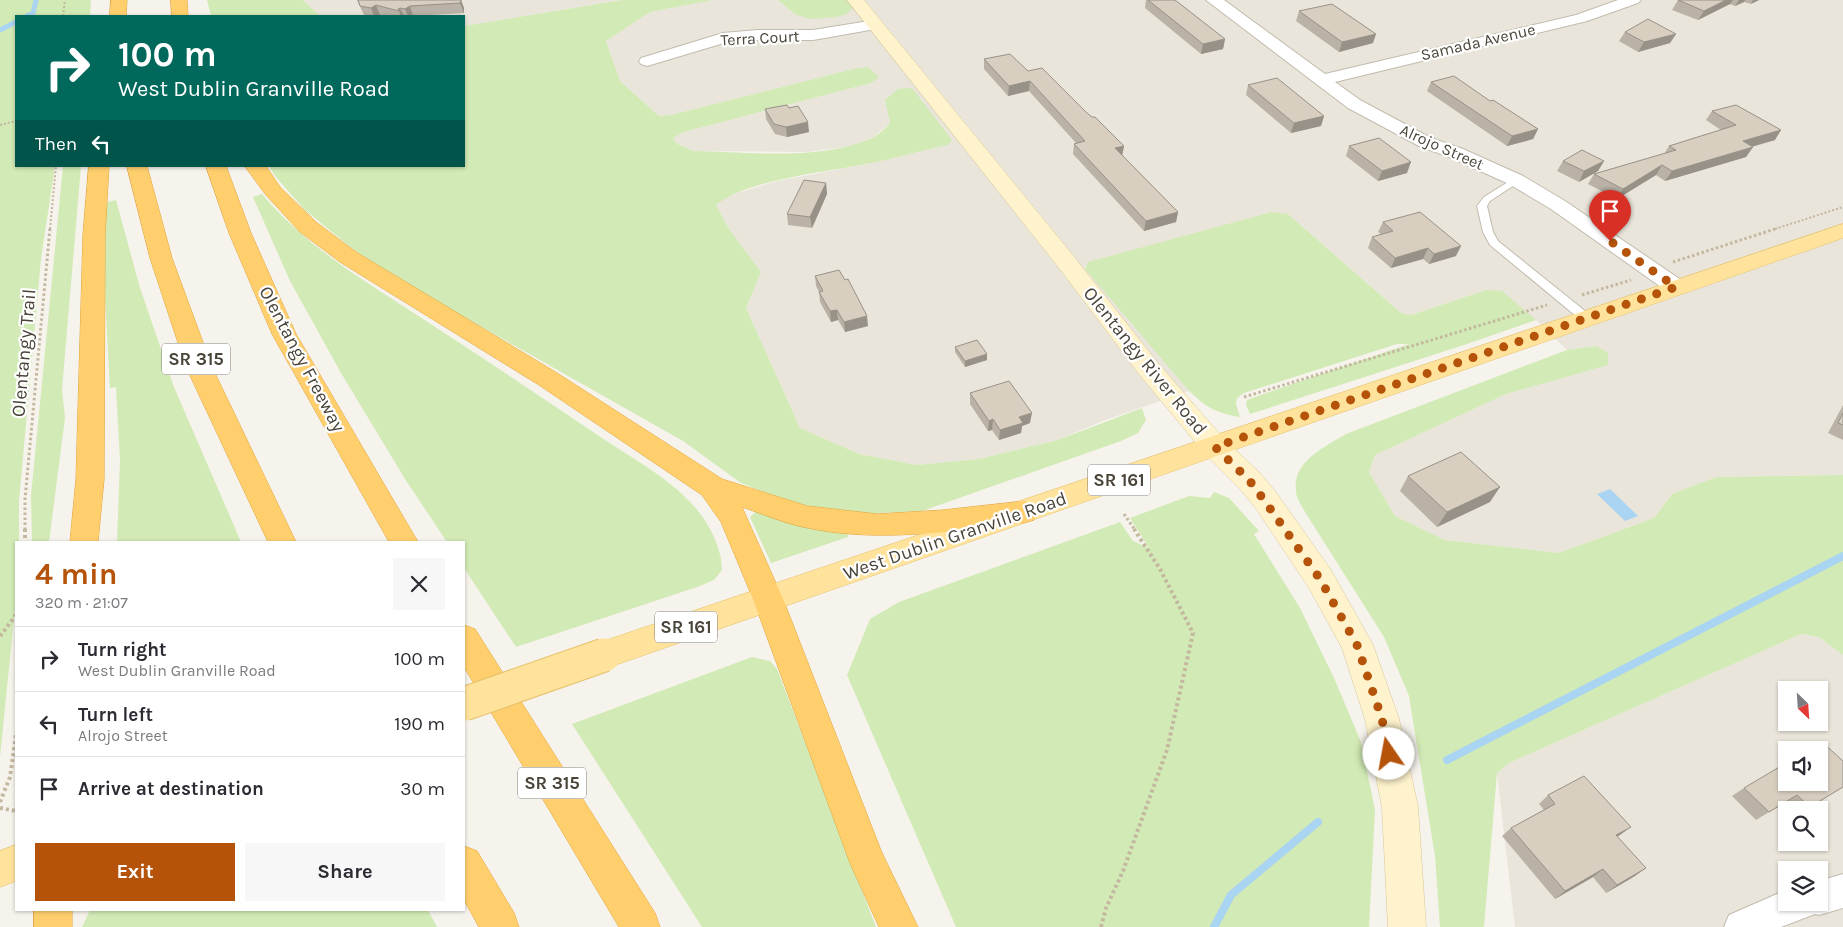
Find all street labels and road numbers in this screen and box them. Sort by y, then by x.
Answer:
street label: Samada Avenue [1419,20,1537,64]
street label: Terra Court [720,26,800,50]
street label: Alrojo Street [1397,120,1487,174]
street label: Olentangy Freeway [254,282,350,436]
street label: Olentangy River Road [1079,283,1211,439]
street label: Olentangy Trail [7,288,41,418]
road number: SR 315 [162,344,230,374]
road number: SR 161 [1088,464,1150,496]
street label: West Dublin Granville Road [840,487,1070,585]
road number: SR 161 [655,612,717,642]
road number: SR 315 [518,768,586,798]

